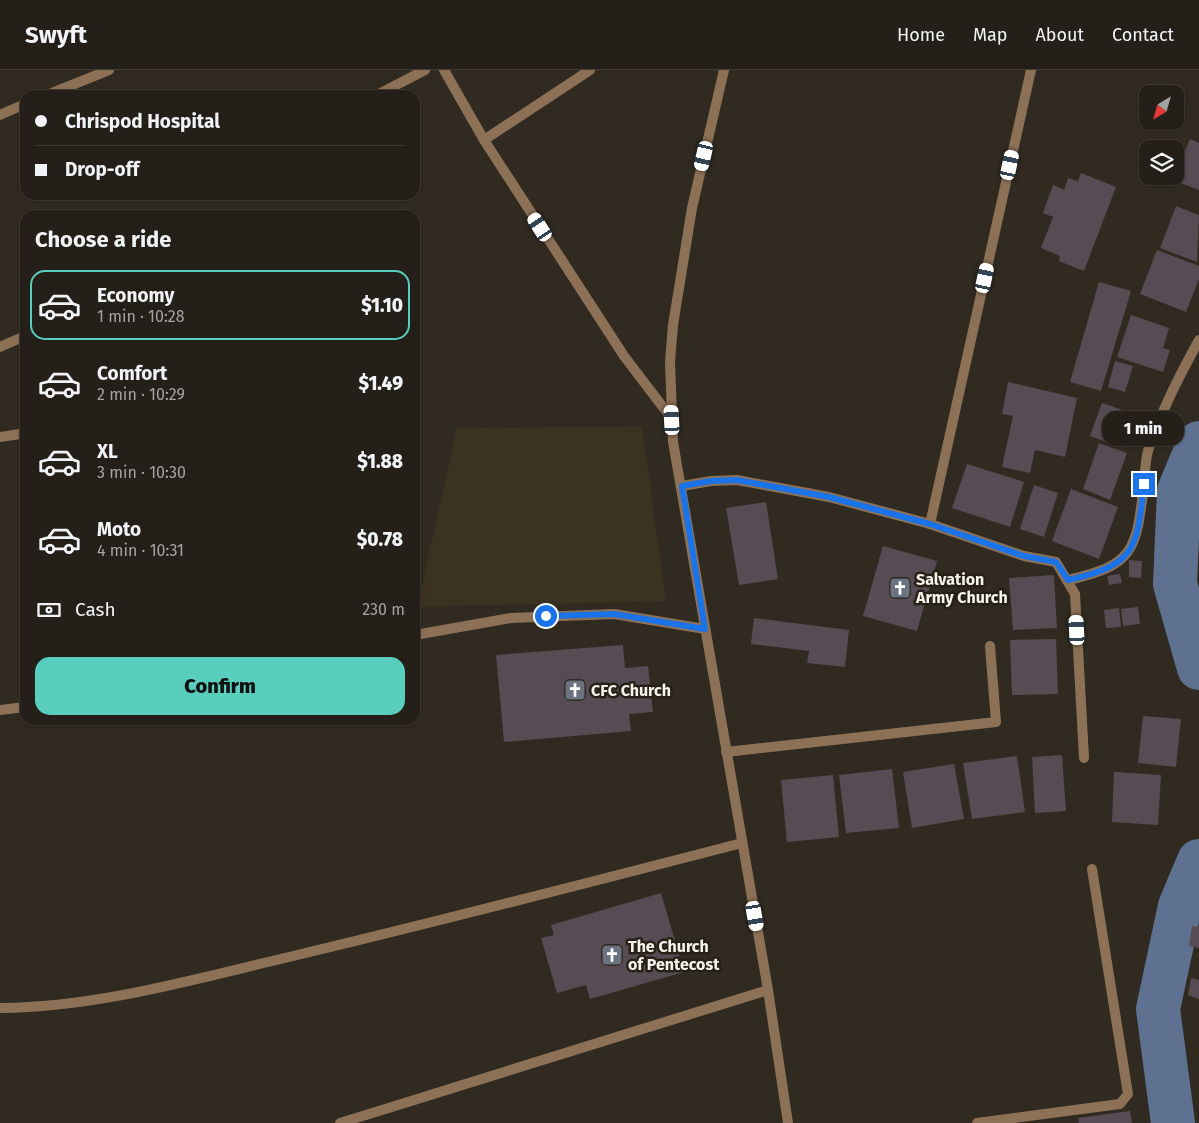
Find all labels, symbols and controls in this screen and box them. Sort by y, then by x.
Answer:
text: Swyft [25,21,87,49]
text: Home [897,24,945,46]
text: Map [973,24,1007,46]
text: About [1035,24,1084,46]
text: Contact [1112,24,1174,46]
north arrow [1139,85,1184,130]
map controls [1139,85,1184,185]
text: Chrispod Hospital [65,110,220,133]
car [693,140,714,172]
button: layers [1139,140,1184,185]
car [999,149,1020,181]
text: Drop-off [65,158,139,181]
car [525,210,554,244]
text: Choose a ride [35,226,171,253]
car [974,262,995,294]
icon: car [37,283,82,328]
text: Economy [97,284,174,307]
text: $1.10 [361,294,403,317]
text: 1 min · 10:28 [97,307,185,326]
icon: car [37,361,82,406]
text: Comfort [97,362,167,385]
text: $1.49 [359,372,403,395]
text: 2 min · 10:29 [97,385,185,404]
car [663,405,680,435]
callout: 1 min [1103,412,1185,446]
text: 1 min [1124,419,1162,438]
icon: car [37,439,82,484]
text: XL [97,440,118,463]
text: $1.88 [357,450,403,473]
text: 3 min · 10:30 [97,463,186,482]
route end [1133,473,1155,495]
icon: car [37,517,82,562]
text: Moto [97,518,141,541]
text: $0.78 [357,528,403,551]
text: 4 min · 10:31 [97,541,184,560]
place label: Salvation Army Church [915,570,1008,607]
church icon: Salvation Army Church [888,576,912,600]
icon: cash [35,596,63,624]
text: Cash [75,598,116,621]
text: 230 m [362,600,405,619]
route start [535,605,557,627]
car [1068,615,1085,645]
button: Confirm [35,657,405,715]
church icon: CFC Church [563,678,587,702]
place label: CFC Church [591,681,671,700]
car [745,900,764,932]
place label: The Church of Pentecost [628,937,720,974]
church icon: The Church of Pentecost [600,943,624,967]

